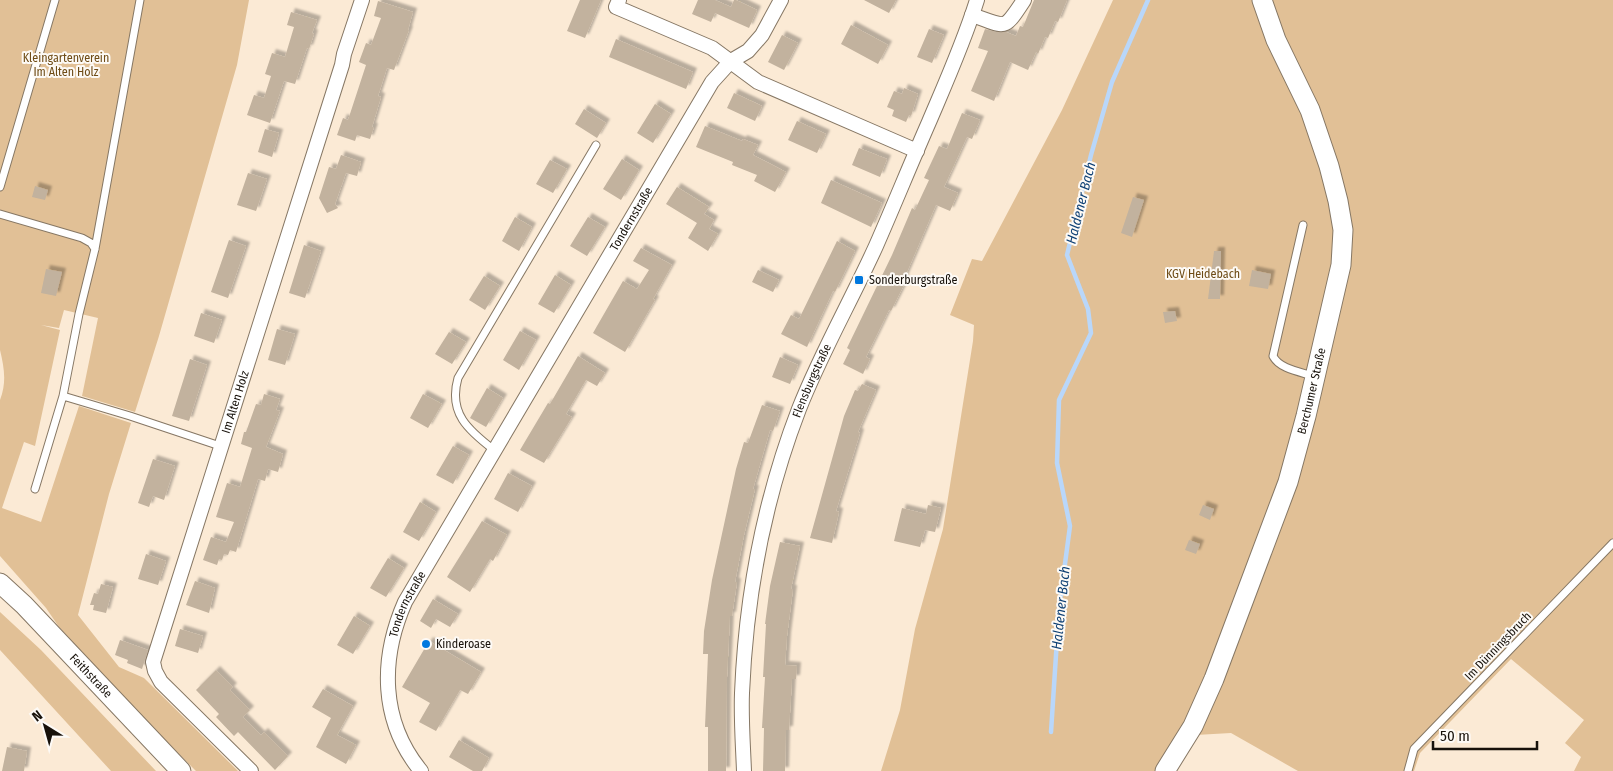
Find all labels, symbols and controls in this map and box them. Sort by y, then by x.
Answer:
park label: Kleingartenverein Im Alten Holz [23,51,109,79]
water label: Haldener Bach [1063,160,1099,246]
street label: Tondernstraße [607,185,655,253]
park label: KGV Heidebach [1166,267,1240,281]
place label: Sonderburgstraße [869,273,958,287]
marker: Sonderburgstraße [853,274,865,286]
street label: Flensburgstraße [789,341,834,419]
street label: Berchumer Straße [1294,346,1329,436]
street label: Im Alten Holz [219,369,252,435]
water label: Haldener Bach [1048,565,1074,651]
street label: Tondernstraße [386,569,429,639]
street label: Im Dünningsbruch [1462,609,1534,683]
place label: Kinderoase [436,637,491,651]
marker: Kinderoase [420,638,432,650]
street label: Feithstraße [67,651,115,701]
north arrow [20,701,70,751]
text: N [29,707,46,725]
scale bar [1433,718,1537,750]
text: 50 m [1440,727,1470,745]

